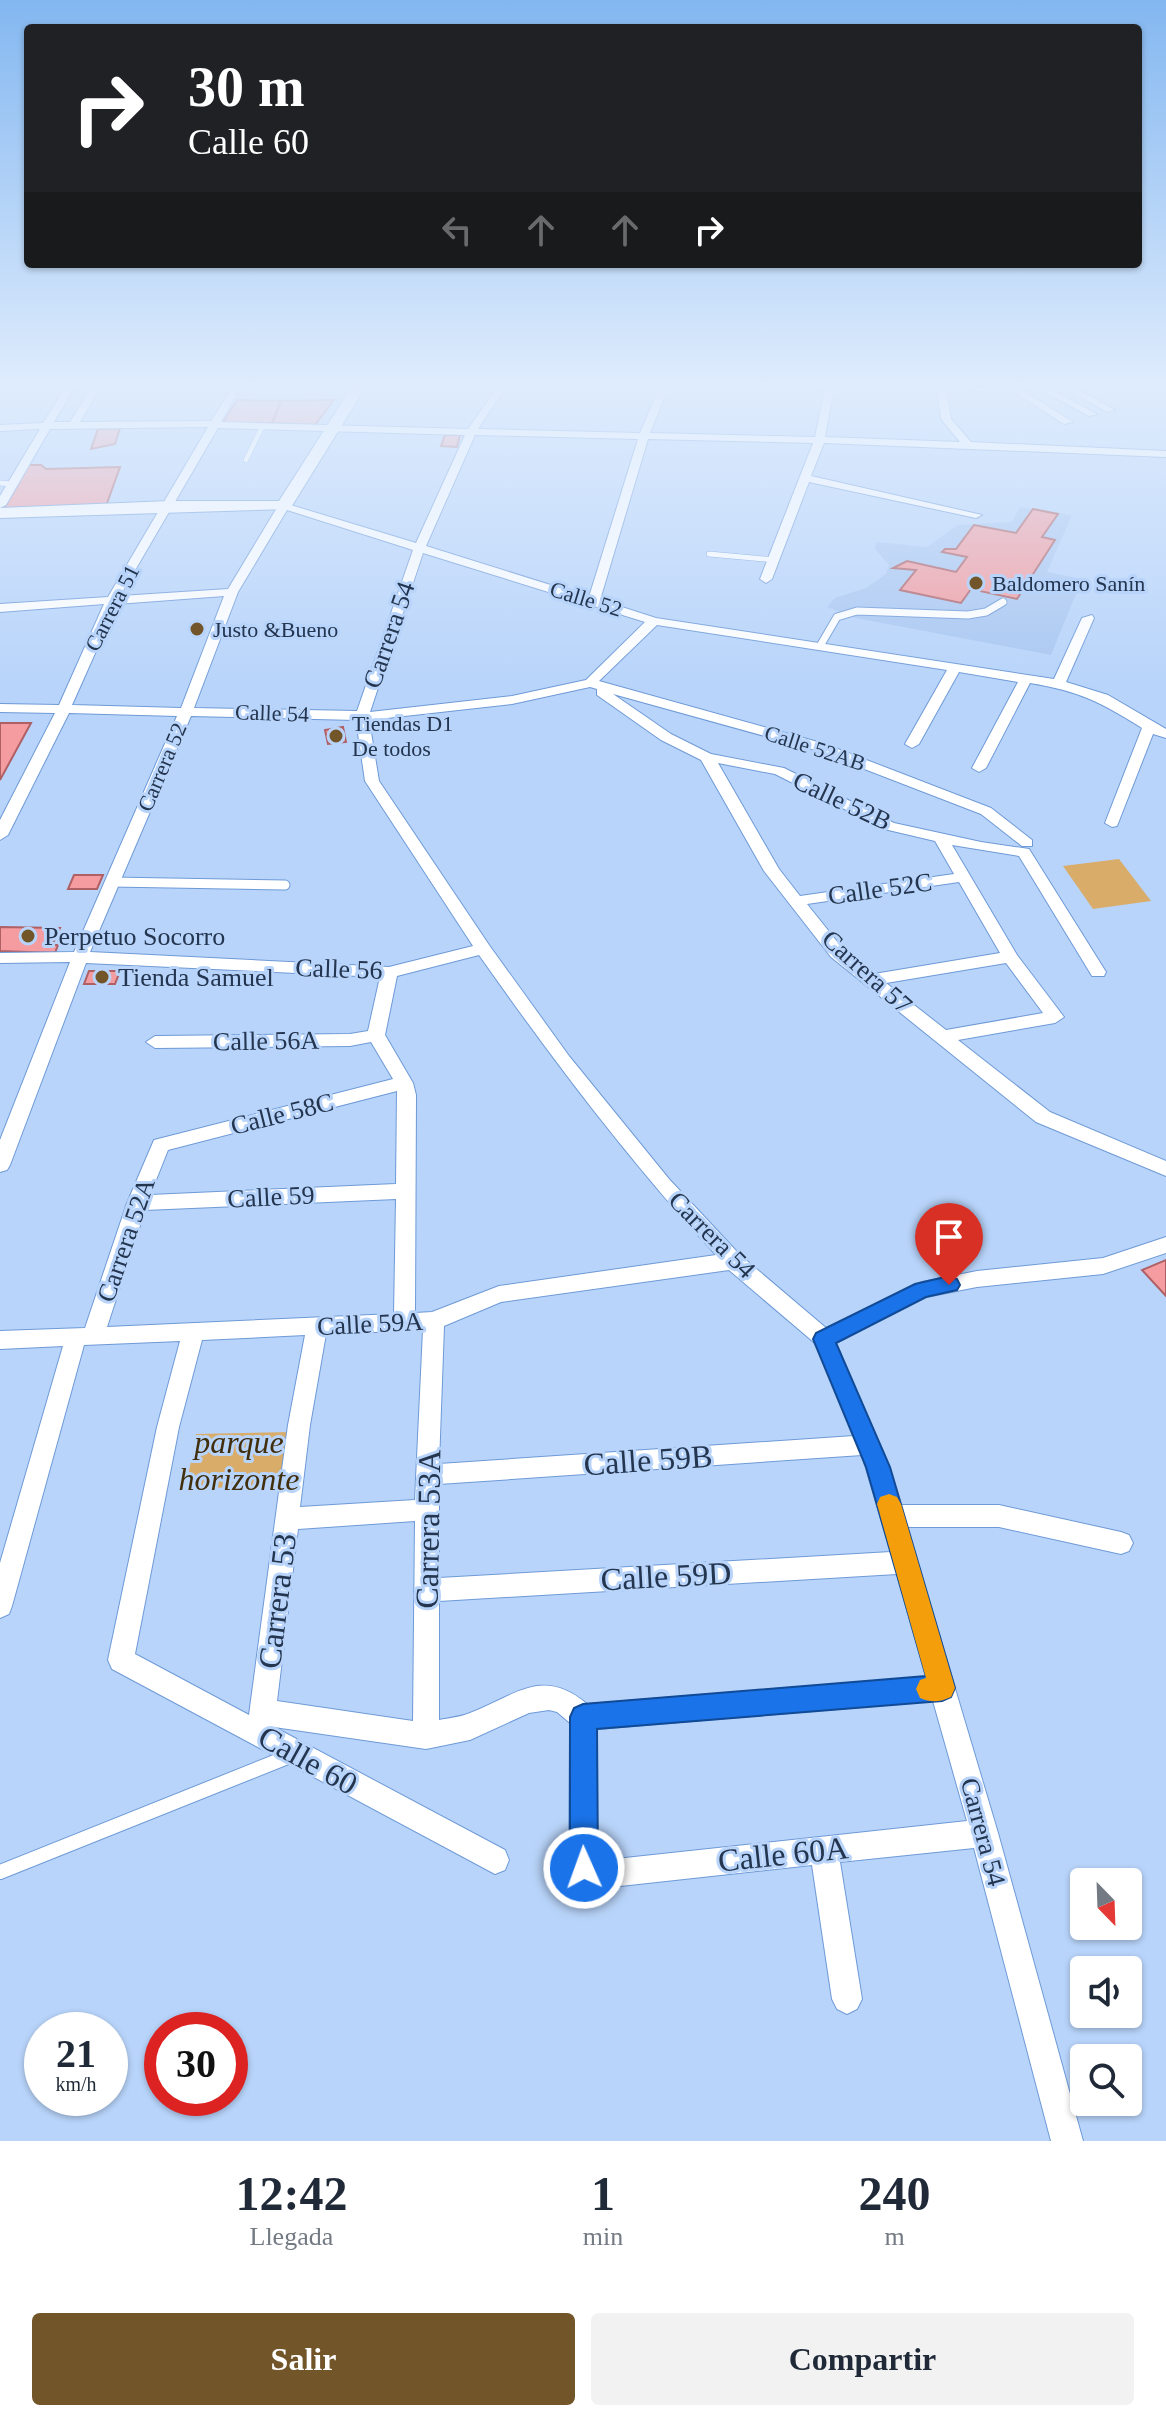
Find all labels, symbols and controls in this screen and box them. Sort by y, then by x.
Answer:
icon: right [56,56,160,160]
text: 30 m [188,56,305,118]
text: Calle 60 [188,122,309,162]
icon: left [435,208,479,252]
icon: ahead [519,208,563,252]
icon: ahead [603,208,647,252]
icon: right [687,208,731,252]
street label: Carrera 51 [80,561,144,655]
place label: Baldomero Sanín [992,571,1145,596]
marker: Baldomero Sanín [967,574,985,592]
street label: Calle 52 [547,576,625,622]
street label: Carrera 54 [357,578,421,692]
place label: Justo &Bueno [213,617,338,642]
marker: Justo &Bueno [188,620,206,638]
street label: Calle 54 [235,699,309,727]
place label: Tiendas D1 De todos [352,711,453,761]
street label: Carrera 52 [132,719,192,815]
street label: Calle 52AB [761,720,869,776]
marker: Tiendas D1 De todos [327,727,345,745]
street label: Calle 52B [788,766,896,836]
street label: Calle 52C [826,867,934,911]
place label: Perpetuo Socorro [44,922,225,951]
street label: Carrera 57 [816,924,918,1020]
marker: Perpetuo Socorro [19,927,37,945]
street label: Calle 56 [295,953,383,985]
place label: Tienda Samuel [118,963,274,992]
marker: Tienda Samuel [93,968,111,986]
street label: Calle 56A [213,1026,320,1056]
street label: Calle 58C [228,1087,336,1141]
street label: Carrera 52A [91,1174,161,1306]
street label: Calle 59 [227,1180,315,1214]
street label: Carrera 54 [663,1186,761,1284]
pin [915,1203,983,1285]
icon: arrive [927,1215,971,1259]
street label: Calle 59A [316,1307,424,1341]
park label: parque horizonte [179,1424,299,1497]
street label: Calle 59B [582,1438,714,1482]
street label: Carrera 53A [409,1449,447,1609]
street label: Carrera 53 [251,1531,303,1671]
street label: Calle 59D [600,1555,732,1597]
street label: Calle 60 [252,1718,364,1802]
street label: Carrera 54 [955,1775,1011,1889]
position arrow [542,1826,626,1910]
street label: Calle 60A [716,1829,850,1879]
north arrow [1070,1868,1142,1940]
map controls [1070,1868,1142,2116]
button: sound [1070,1956,1142,2028]
speed limit sign: 30 [144,2012,248,2116]
text: 21 [56,2031,96,2076]
button: search [1070,2044,1142,2116]
text: km/h [55,2073,97,2095]
text: 12:42 [235,2167,347,2220]
text: 1 [591,2167,615,2220]
text: 240 [859,2167,931,2220]
text: Llegada [250,2222,333,2251]
text: min [583,2222,623,2251]
text: m [884,2222,905,2251]
button: Salir [32,2313,575,2405]
button: Compartir [591,2313,1134,2405]

